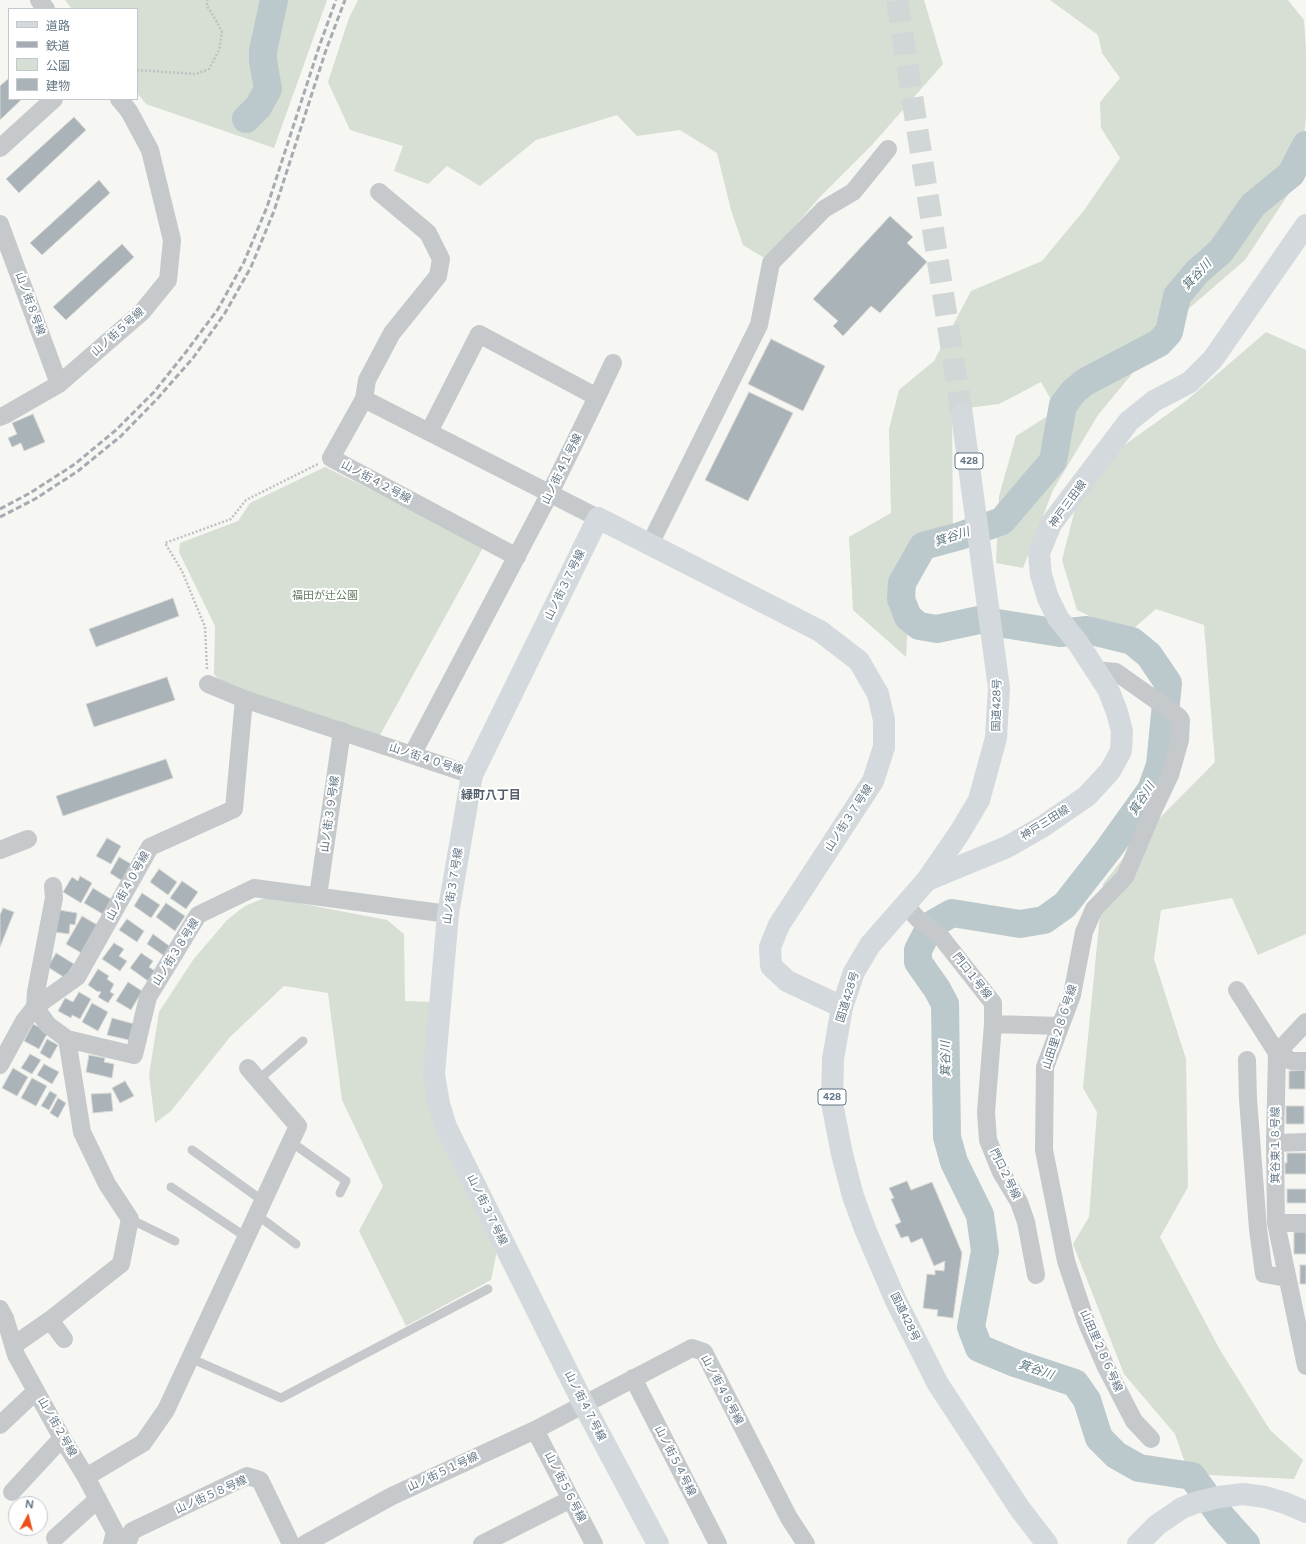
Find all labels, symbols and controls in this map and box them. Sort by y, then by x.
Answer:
legend [8,8,138,100]
text: 道路 [46,19,70,33]
text: 鉄道 [46,39,70,53]
text: 公園 [46,59,70,73]
text: 建物 [46,79,70,93]
water label: 箕谷川 [1179,257,1215,293]
street label: 山ノ街８号線 [13,271,47,337]
street label: 山ノ街５号線 [89,305,147,359]
street label: 山ノ街４１号線 [539,432,585,506]
road number: 428 [955,453,983,469]
street label: 山ノ街４２号線 [339,458,413,506]
street label: 神戸三田線 [1046,478,1090,530]
water label: 箕谷川 [933,525,971,549]
street label: 山ノ街３７号線 [542,548,588,622]
park label: 福田が辻公園 [292,589,358,603]
street label: 国道428号 [990,679,1004,731]
street label: 山ノ街４０号線 [387,741,465,777]
street label: 山ノ街３９号線 [318,775,342,853]
water label: 箕谷川 [1126,780,1158,818]
street label: 山ノ街３７号線 [822,782,876,854]
district label: 緑町八丁目 [461,788,521,802]
street label: 神戸三田線 [1018,803,1072,843]
street label: 山ノ街３７号線 [440,847,466,925]
street label: 山ノ街４０号線 [104,849,152,923]
street label: 山ノ街３８号線 [150,916,202,988]
street label: 門口１号線 [950,950,994,1002]
street label: 国道428号 [834,970,862,1024]
street label: 山田里２８６号線 [1040,983,1080,1071]
water label: 箕谷川 [938,1041,954,1077]
road number: 428 [818,1089,846,1105]
street label: 箕谷東１８号線 [1269,1107,1283,1183]
street label: 門口２号線 [987,1146,1023,1202]
street label: 山ノ街３７号線 [464,1173,510,1247]
street label: 国道428号 [888,1290,922,1344]
street label: 山田里２８６号線 [1077,1308,1125,1394]
street label: 山ノ街４８号線 [698,1353,746,1427]
water label: 箕谷川 [1017,1357,1055,1383]
street label: 山ノ街４７号線 [562,1369,608,1443]
street label: 山ノ街２号線 [35,1395,79,1459]
street label: 山ノ街５４号線 [652,1424,698,1498]
street label: 山ノ街５１号線 [405,1450,481,1494]
street label: 山ノ街５６号線 [542,1450,588,1524]
street label: 山ノ街５８号線 [173,1473,249,1517]
north arrow [8,1496,48,1536]
text: N [24,1498,34,1512]

